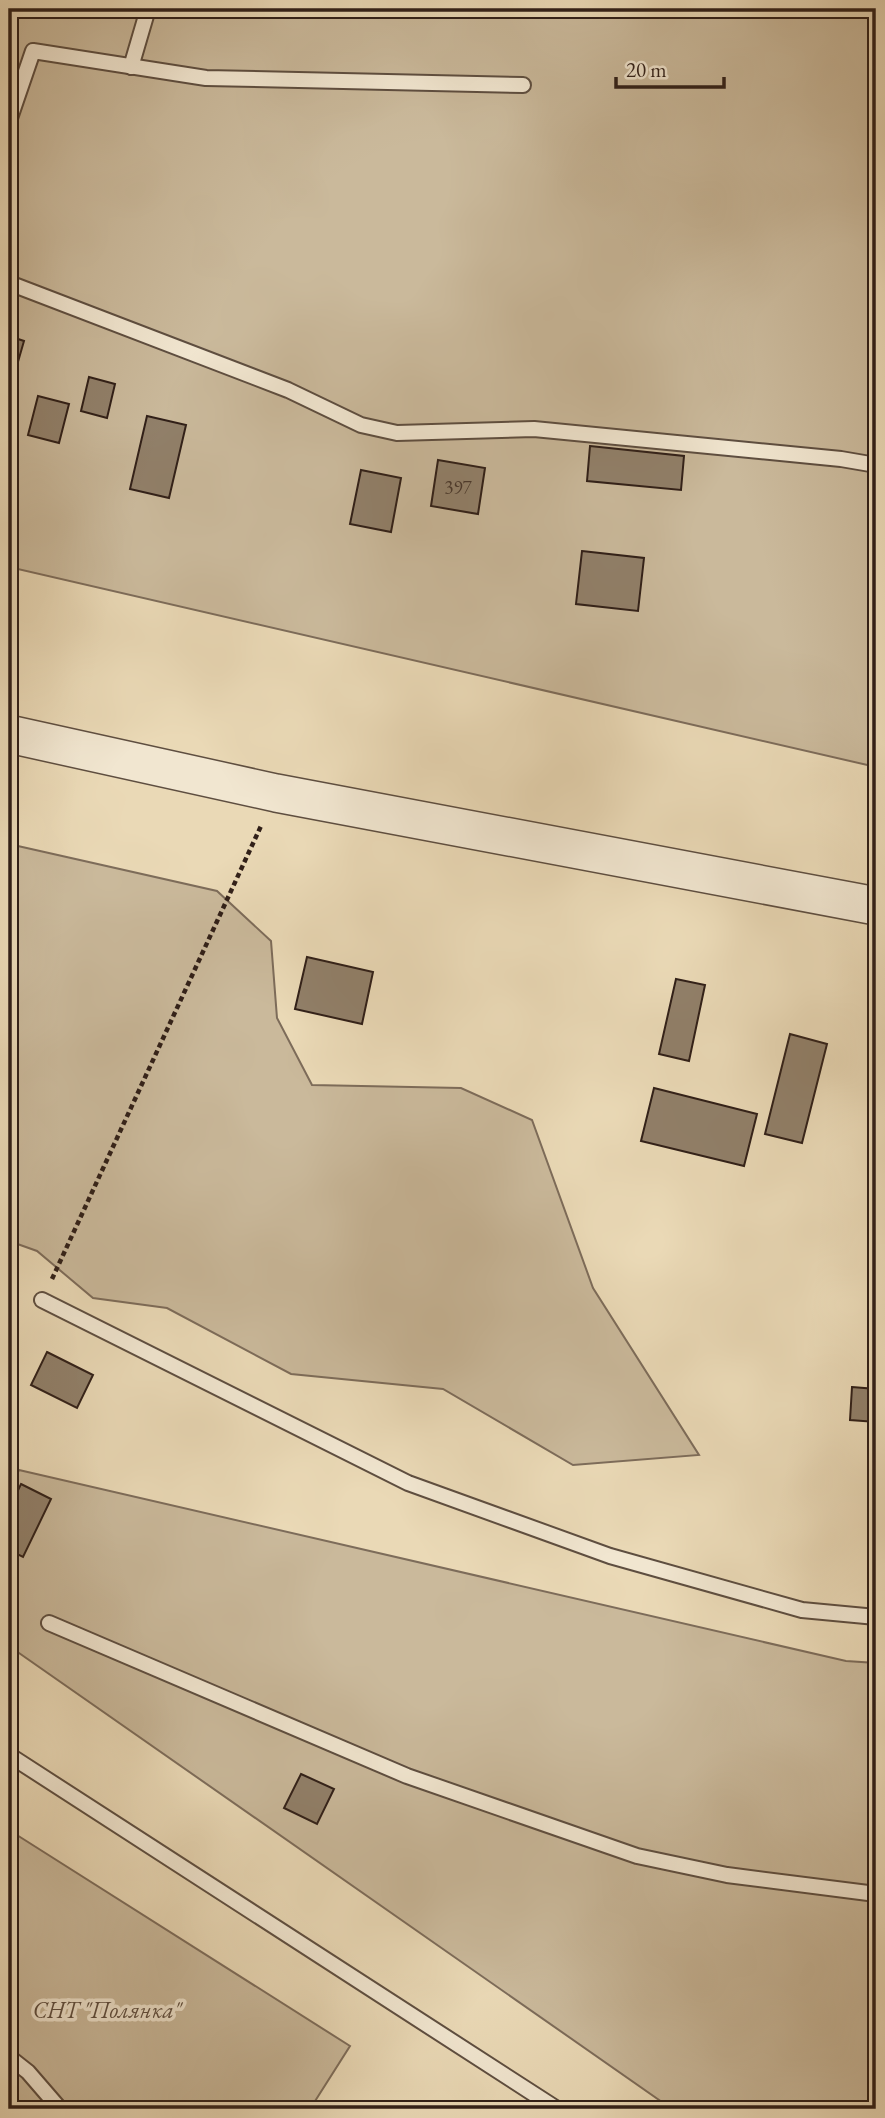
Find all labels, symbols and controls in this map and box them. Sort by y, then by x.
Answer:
scale bar [616,46,724,90]
text: 20 m [626,56,667,83]
house number: 397 [444,475,473,500]
park label: СНТ "Полянка" [33,1995,184,2025]

